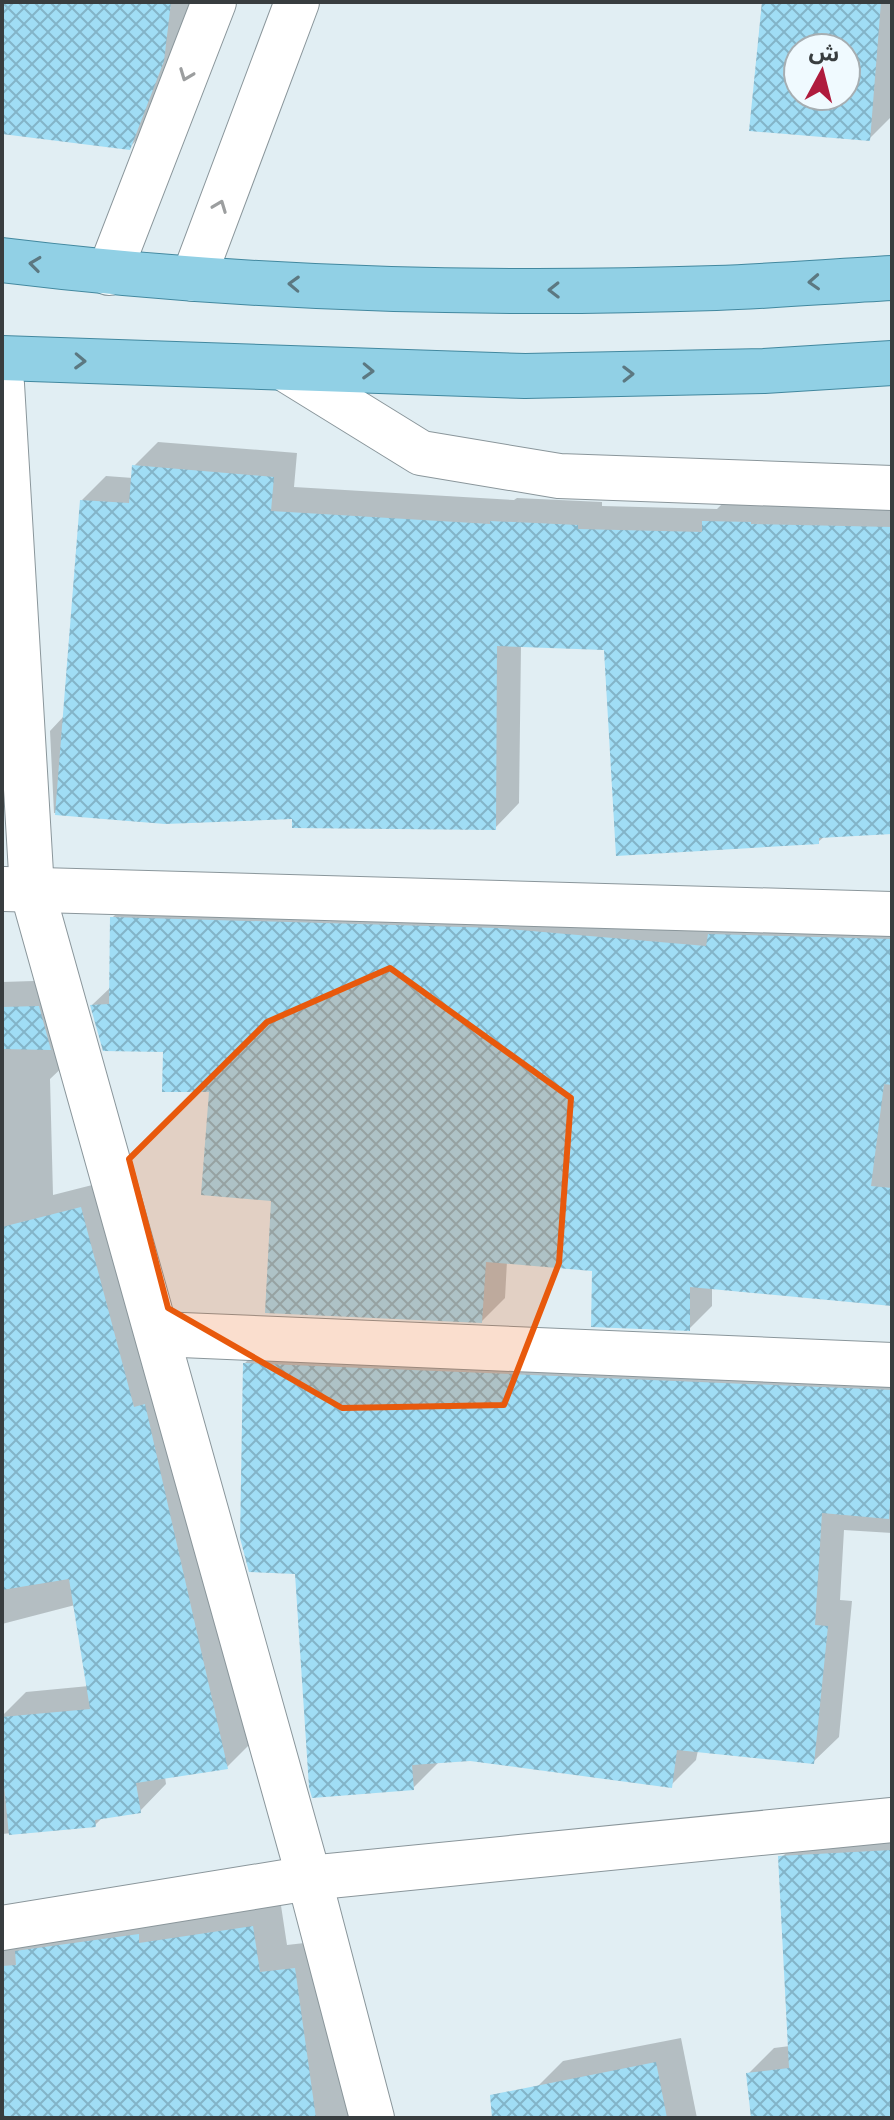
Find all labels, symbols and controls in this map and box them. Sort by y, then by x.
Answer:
north arrow [782,32,862,112]
text: ش [808,35,841,68]
one-way arrow [179,67,196,81]
one-way arrow [210,200,227,214]
one-way arrow [28,256,42,273]
one-way arrow [807,274,820,291]
one-way arrow [287,275,300,292]
one-way arrow [547,281,560,299]
one-way arrow [74,353,87,370]
one-way arrow [362,363,375,380]
one-way arrow [622,365,635,383]

